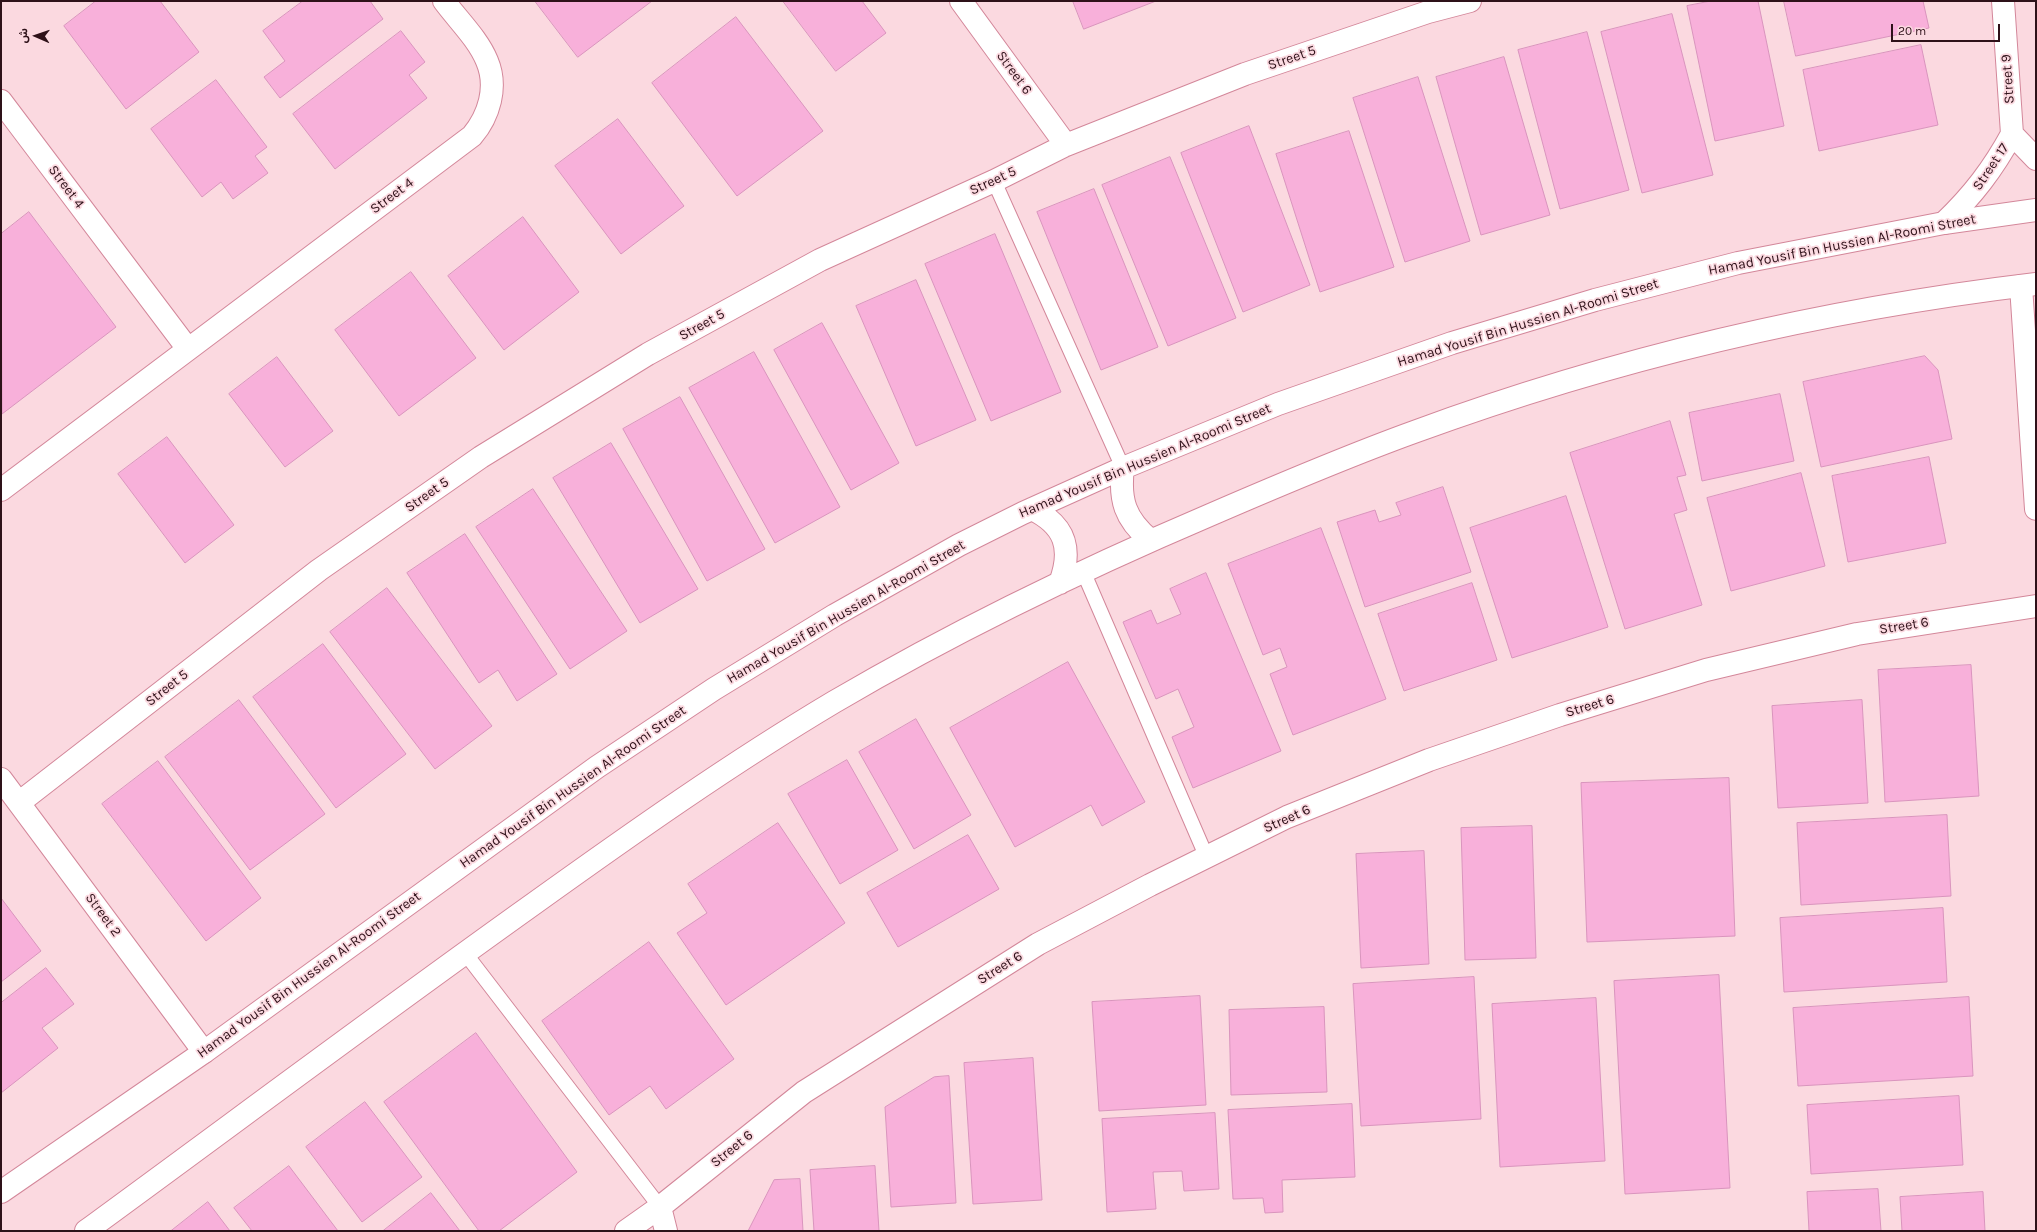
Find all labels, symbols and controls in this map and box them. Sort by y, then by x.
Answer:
north arrow [16,16,56,56]
scale bar [1893,16,2002,42]
text: 20 m [1898,24,1926,38]
text: ش [17,28,30,43]
street label: Street 5 [1266,42,1318,74]
street label: Street 6 [993,48,1035,98]
street label: Street 9 [1998,54,2018,104]
street label: Street 17 [1969,140,2013,194]
street label: Street 4 [44,162,88,212]
street label: Street 5 [967,163,1019,199]
street label: Street 4 [367,174,417,218]
street label: Hamad Yousif Bin Hussien Al-Roomi Street [1707,211,1977,279]
street label: Hamad Yousif Bin Hussien Al-Roomi Street [1395,275,1661,371]
street label: Street 5 [676,306,728,344]
street label: Hamad Yousif Bin Hussien Al-Roomi Street [1016,400,1274,522]
street label: Street 5 [402,474,452,516]
street label: Hamad Yousif Bin Hussien Al-Roomi Street [724,537,968,687]
street label: Street 6 [1878,614,1930,638]
street label: Street 5 [142,666,192,710]
street label: Street 6 [1564,691,1616,721]
street label: Hamad Yousif Bin Hussien Al-Roomi Street [457,702,689,872]
street label: Street 6 [1261,801,1313,837]
street label: Hamad Yousif Bin Hussien Al-Roomi Street [194,888,424,1062]
street label: Street 2 [82,890,124,940]
street label: Street 6 [974,948,1026,988]
street label: Street 6 [707,1127,757,1171]

